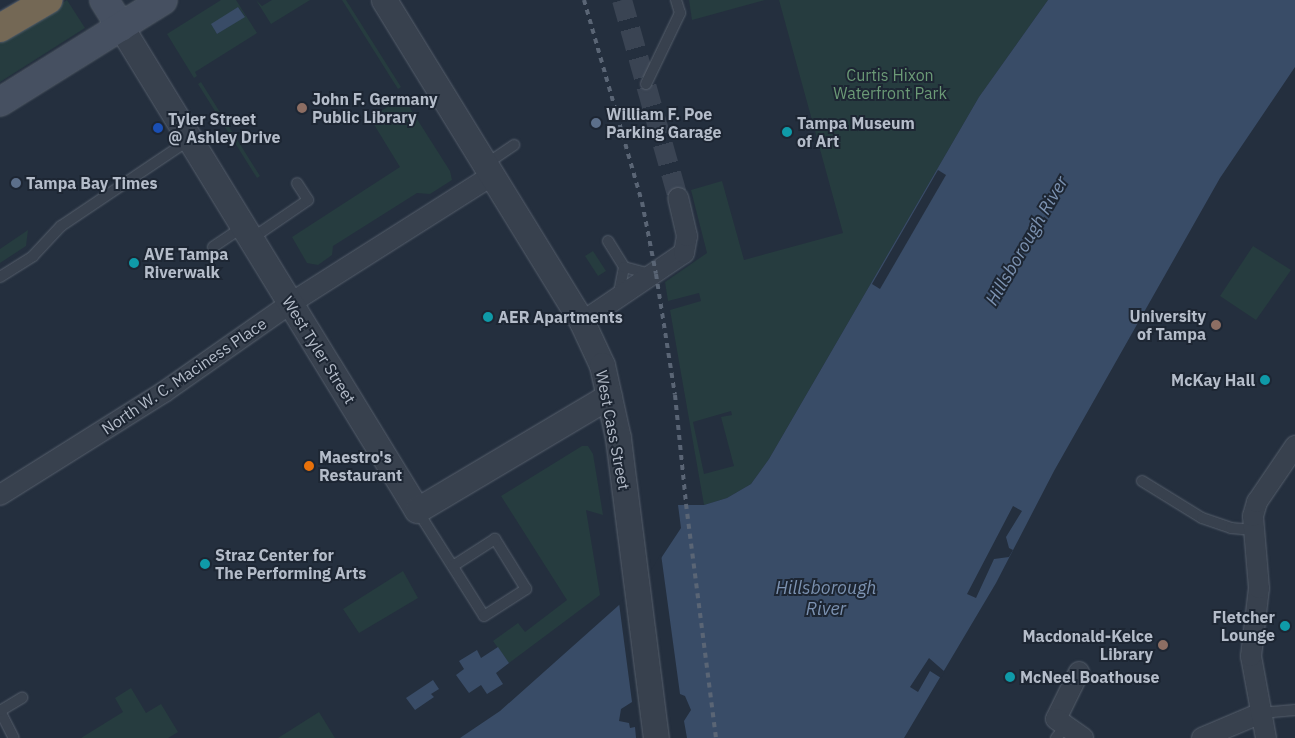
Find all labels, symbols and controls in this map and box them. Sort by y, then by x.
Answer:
park label: Curtis Hixon Waterfront Park [833,65,947,103]
place label: John F. Germany Public Library [312,89,438,127]
marker: John F. Germany Public Library [296,102,308,114]
place label: William F. Poe Parking Garage [606,104,721,142]
place label: Tyler Street @ Ashley Drive [168,109,280,147]
place label: Tampa Museum of Art [797,113,915,151]
marker: William F. Poe Parking Garage [590,117,602,129]
marker: Tyler Street @ Ashley Drive [152,122,164,134]
marker: Tampa Museum of Art [781,126,793,138]
place label: Tampa Bay Times [26,173,157,193]
water label: Hillsborough River [981,173,1073,309]
marker: Tampa Bay Times [10,177,22,189]
place label: AVE Tampa Riverwalk [144,244,228,282]
marker: AVE Tampa Riverwalk [128,257,140,269]
street label: West Tyler Street [278,293,360,407]
place label: University of Tampa [1130,306,1206,344]
place label: AER Apartments [498,307,623,327]
marker: AER Apartments [482,311,494,323]
street label: North W. C. Maciness Place [98,314,270,438]
marker: University of Tampa [1210,319,1222,331]
street label: West Cass Street [592,369,634,491]
place label: McKay Hall [1171,370,1255,390]
marker: McKay Hall [1259,374,1271,386]
place label: Maestro's Restaurant [319,447,402,485]
marker: Maestro's Restaurant [303,460,315,472]
place label: Straz Center for The Performing Arts [215,545,366,583]
marker: Straz Center for The Performing Arts [199,558,211,570]
water label: Hillsborough River [776,578,876,620]
place label: Fletcher Lounge [1212,607,1275,645]
marker: Fletcher Lounge [1279,620,1291,632]
place label: Macdonald-Kelce Library [1022,626,1153,664]
marker: Macdonald-Kelce Library [1157,639,1169,651]
place label: McNeel Boathouse [1020,667,1160,687]
marker: McNeel Boathouse [1004,671,1016,683]

